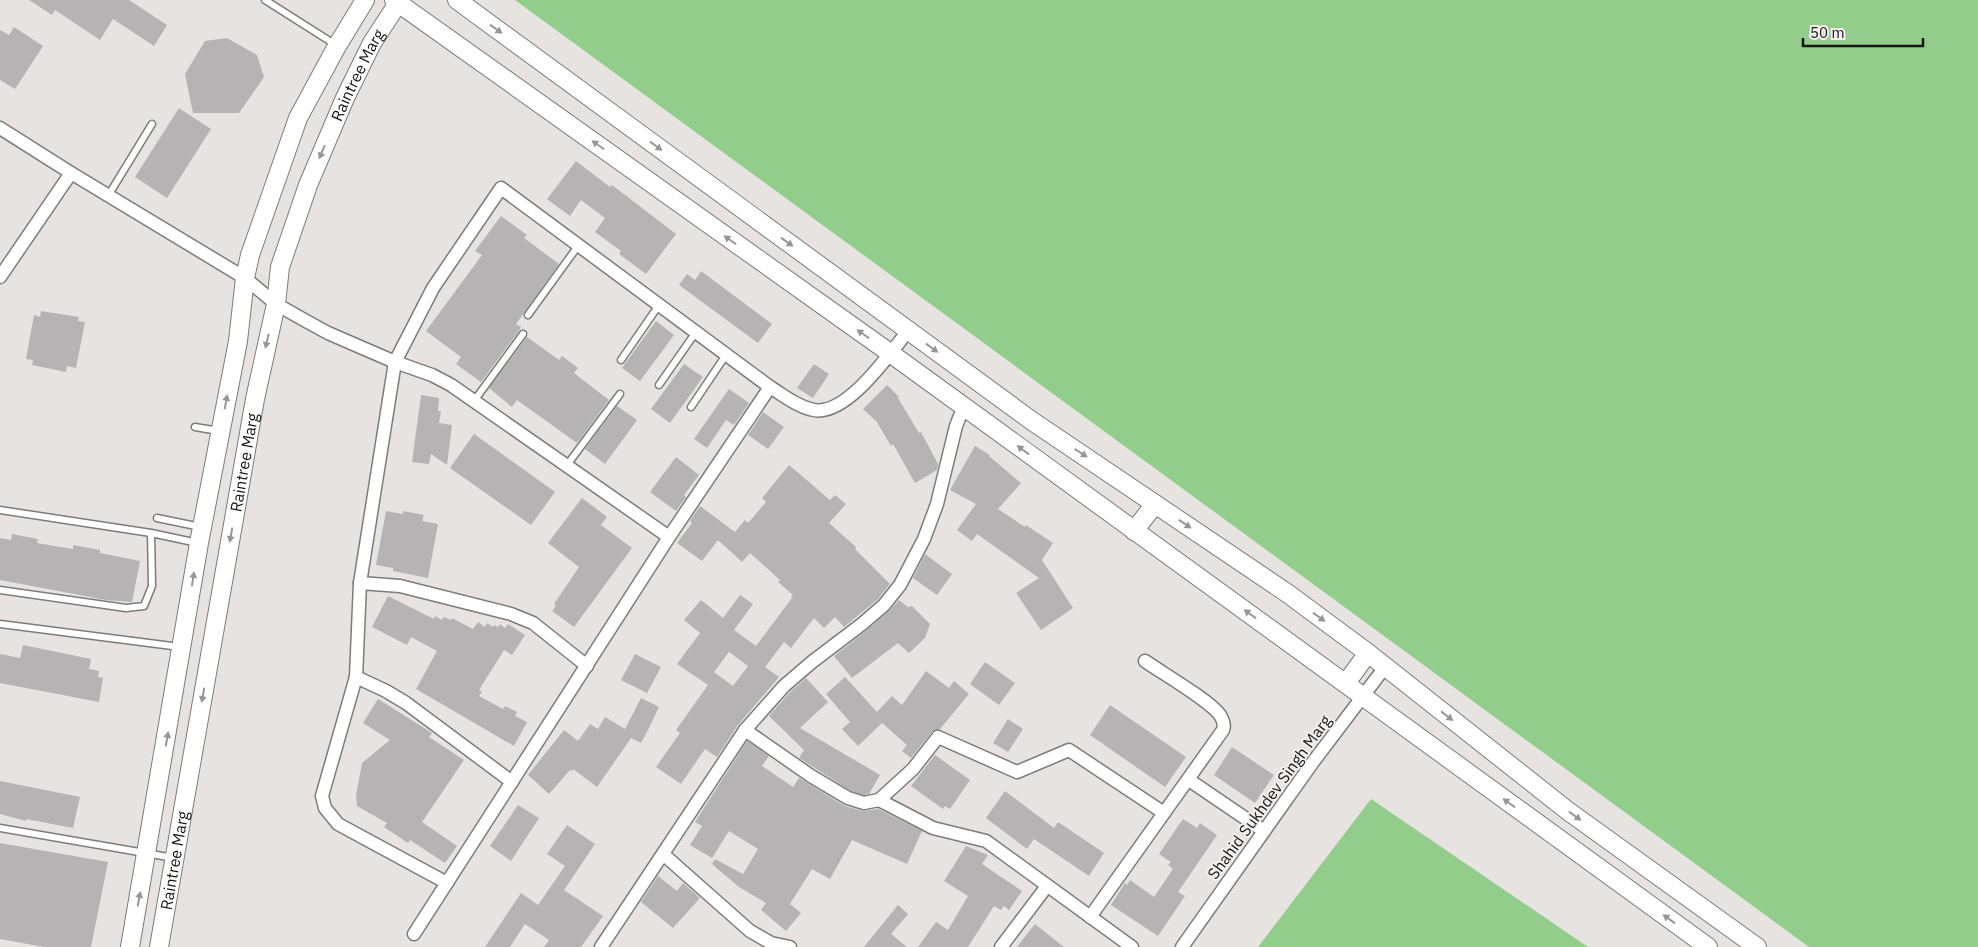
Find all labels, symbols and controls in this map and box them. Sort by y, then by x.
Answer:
scale bar [1803,15,1923,47]
text: 50 m [1810,23,1845,42]
one-way arrow [490,24,503,34]
street label: Raintree Marg [326,25,389,124]
one-way arrow [591,140,605,150]
one-way arrow [649,140,662,151]
one-way arrow [318,145,326,159]
one-way arrow [724,235,737,245]
one-way arrow [780,237,794,247]
one-way arrow [856,329,870,339]
one-way arrow [263,333,271,348]
one-way arrow [925,343,939,353]
one-way arrow [222,393,230,409]
street label: Raintree Marg [225,411,262,513]
one-way arrow [1016,445,1030,455]
one-way arrow [1075,449,1088,458]
one-way arrow [1178,519,1192,529]
one-way arrow [227,528,235,544]
one-way arrow [190,570,198,586]
one-way arrow [1243,609,1257,619]
one-way arrow [1312,612,1325,622]
one-way arrow [199,688,207,704]
one-way arrow [1440,710,1453,721]
street label: Shahid Sukhdev Singh Marg [1203,711,1336,883]
one-way arrow [163,731,171,747]
one-way arrow [1503,797,1516,808]
street label: Raintree Marg [156,809,193,911]
one-way arrow [1568,811,1582,821]
one-way arrow [135,891,143,907]
one-way arrow [1663,913,1676,924]

